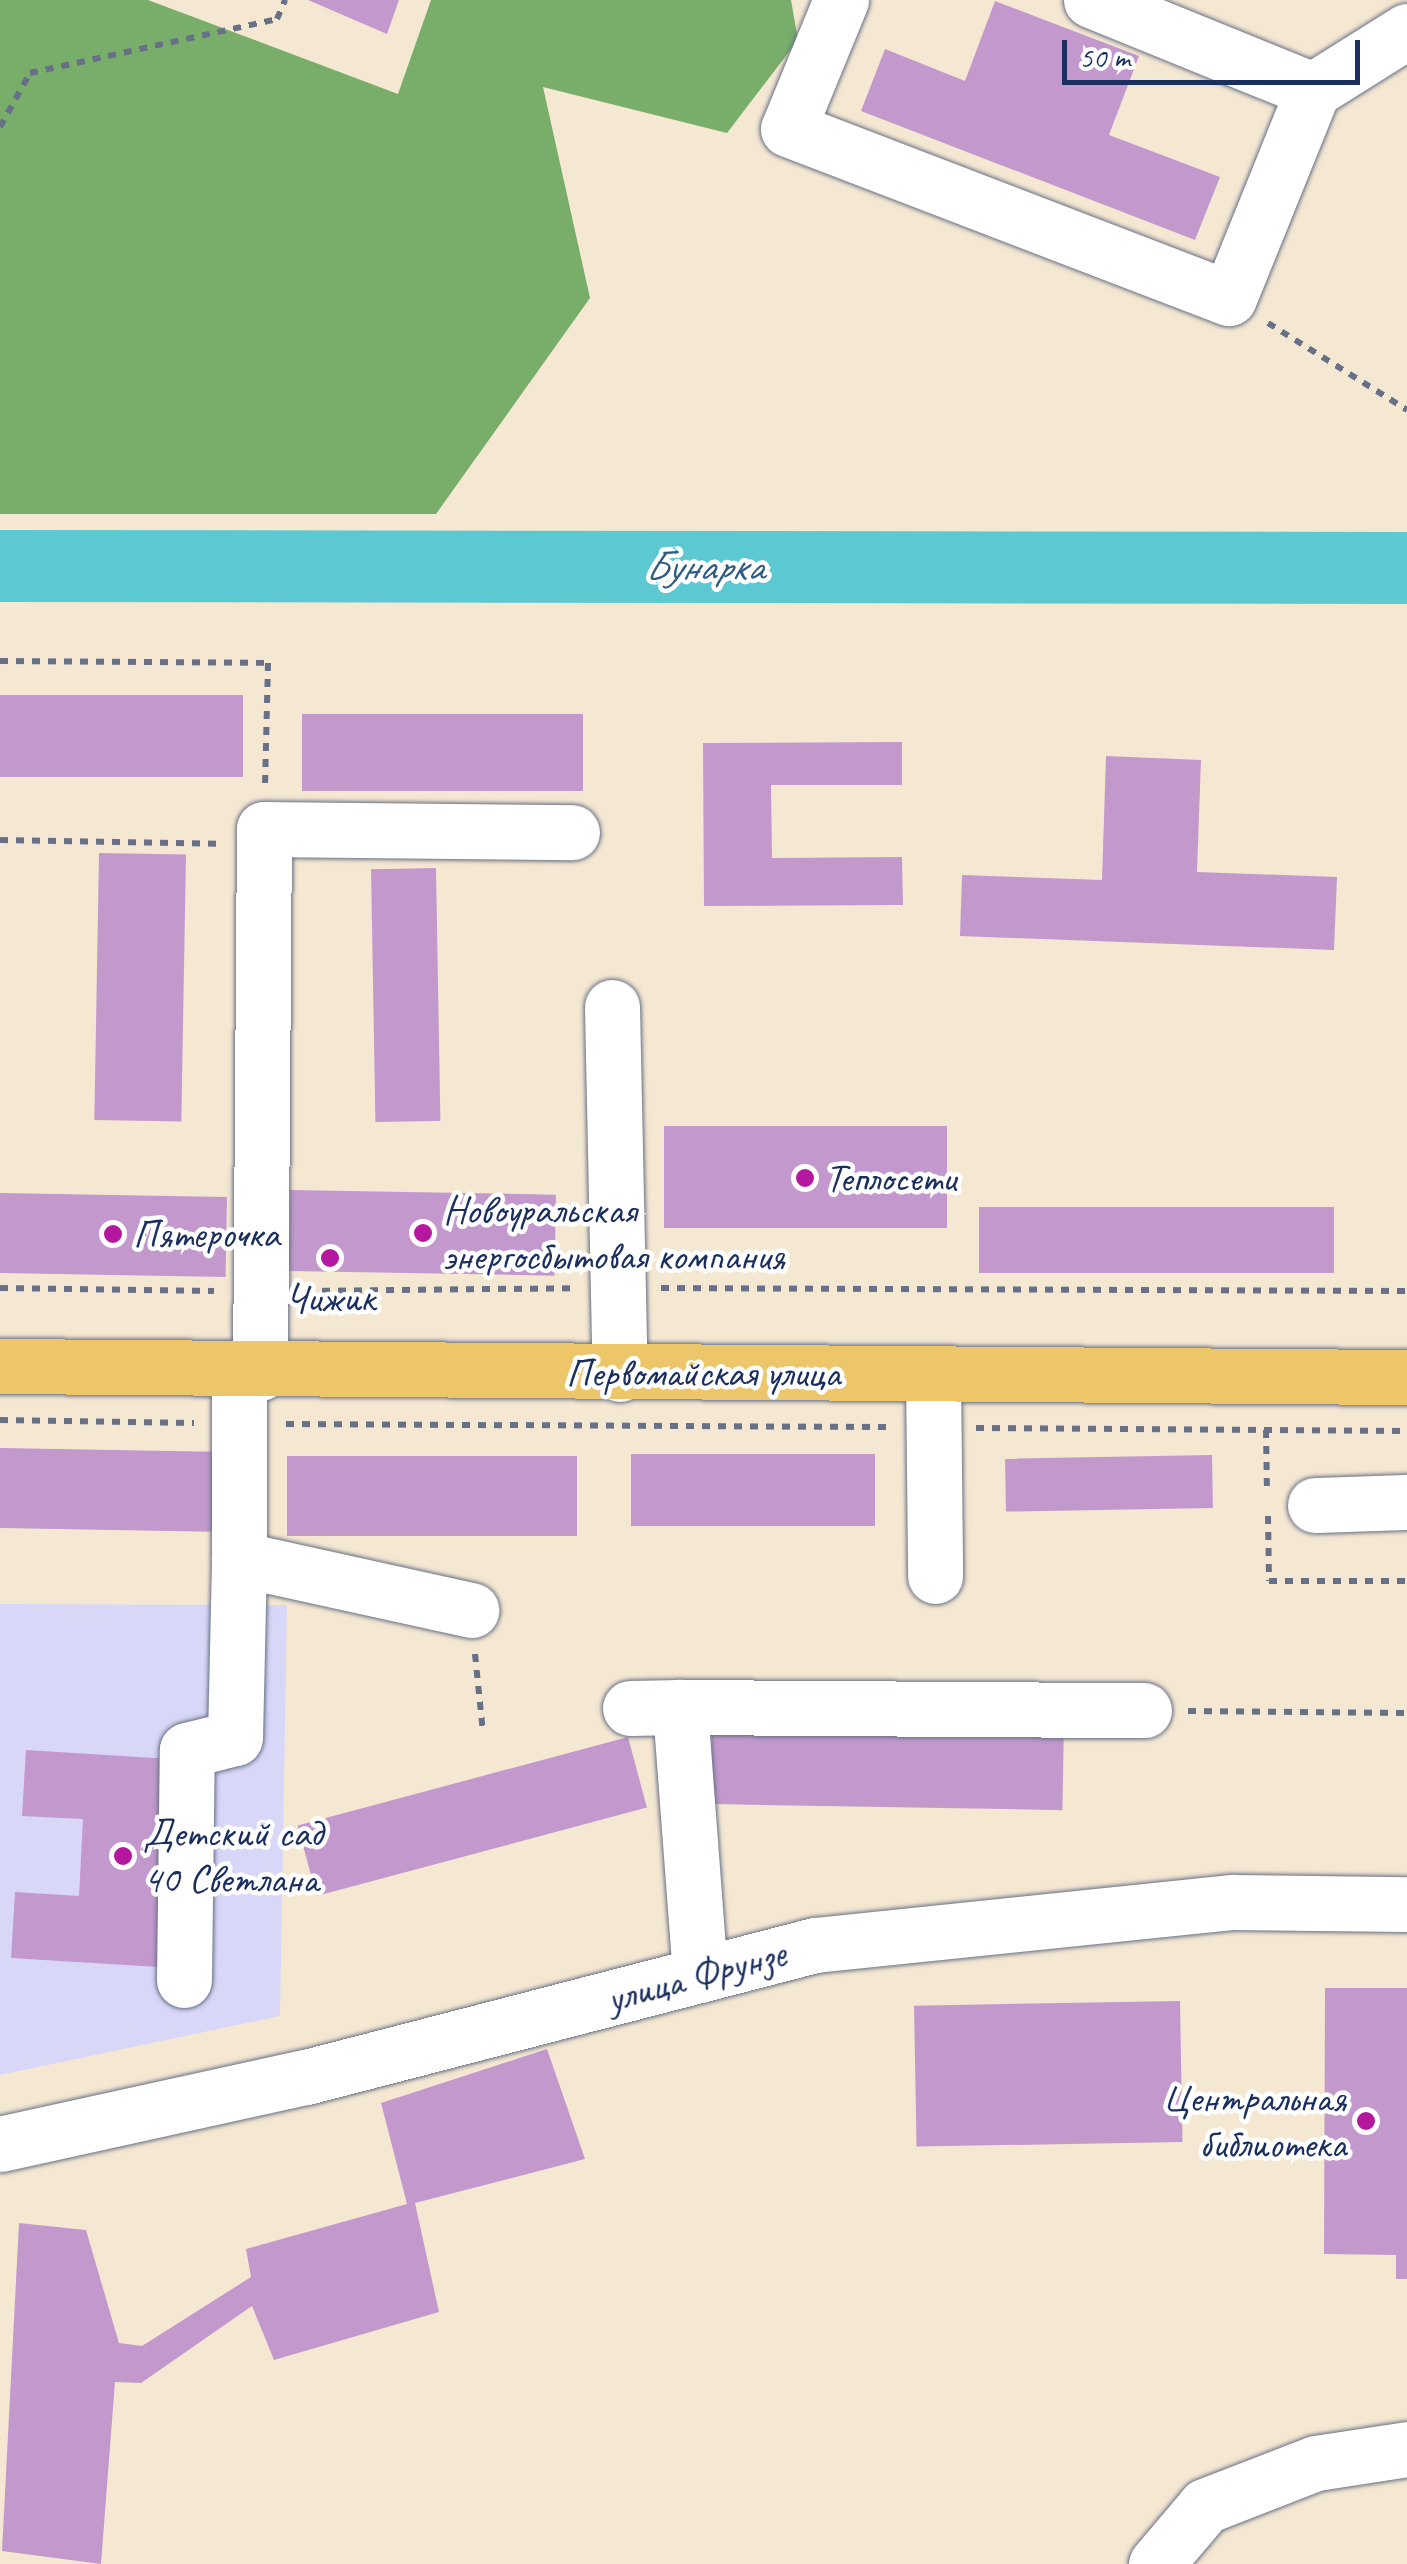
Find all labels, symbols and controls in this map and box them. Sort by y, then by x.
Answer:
scale bar [1067,20,1364,82]
text: 50 m [1079,38,1130,76]
water label: Бунарка [645,542,763,592]
place label: Теплосети [825,1154,956,1202]
marker: Теплосети [794,1167,816,1189]
place label: Новоуральская энергосбытовая компания [443,1186,785,1280]
place label: Пятерочка [133,1210,279,1258]
marker: Новоуральская энергосбытовая компания [412,1222,434,1244]
marker: Пятерочка [102,1223,124,1245]
marker: Чижик [319,1247,341,1269]
place label: Чижик [285,1274,375,1322]
street label: Первомайская улица [564,1349,842,1397]
place label: Детский сад 40 Светлана [143,1809,322,1903]
marker: Детский сад 40 Светлана [112,1845,134,1867]
street label: улица Фрунзе [603,1929,789,2023]
place label: Центральная библиотека [1162,2074,1346,2168]
marker: Центральная библиотека [1355,2110,1377,2132]

